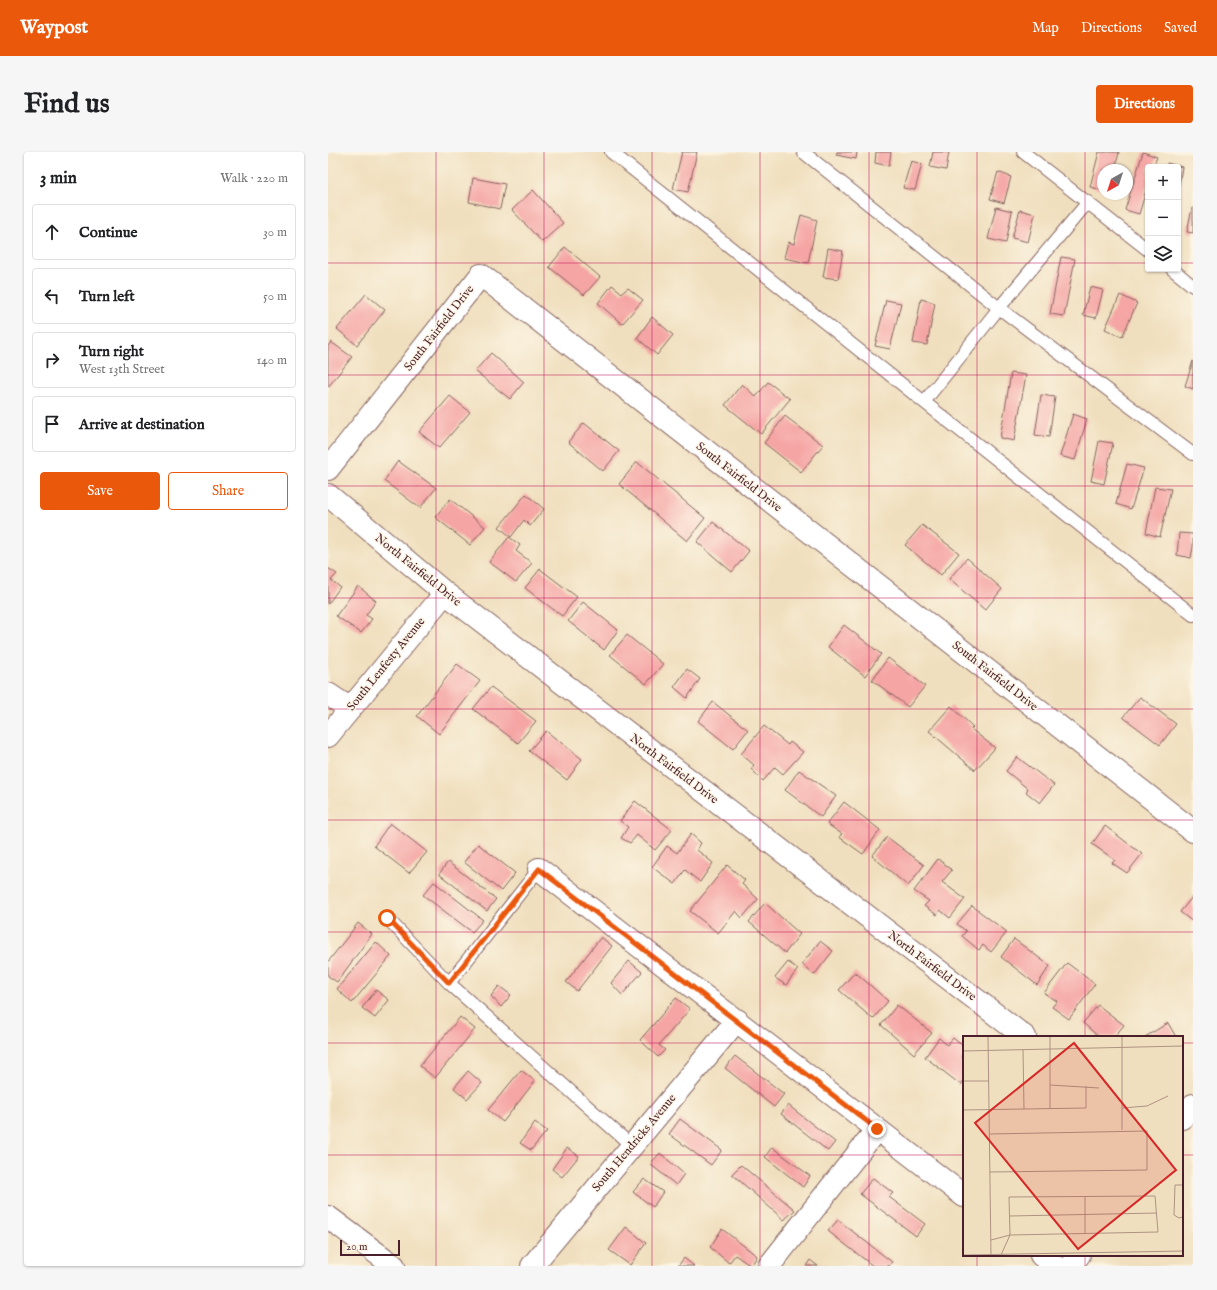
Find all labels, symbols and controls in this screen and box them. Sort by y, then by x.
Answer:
text: Waypost [20,16,88,40]
text: Map [1032,19,1059,37]
text: Directions [1081,19,1142,37]
text: Saved [1164,19,1197,37]
button: Directions [1096,85,1193,123]
text: Find us [24,87,110,122]
north arrow [1097,164,1133,200]
map controls [1145,164,1181,272]
button: + [1145,164,1181,200]
text: 3 min [40,168,77,189]
text: Walk · 220 m [220,170,288,187]
button: − [1145,200,1181,236]
icon: ahead [41,221,63,243]
text: Continue [79,223,137,242]
text: 30 m [263,224,287,241]
button: layers [1145,236,1181,272]
street label: South Fairfield Drive [401,282,477,374]
icon: left [41,285,63,307]
text: Turn left [79,287,135,306]
text: 50 m [263,288,287,305]
text: Turn right [79,342,144,361]
icon: right [41,349,63,371]
text: 140 m [257,352,287,369]
text: West 13th Street [79,361,165,378]
icon: arrive [41,413,63,435]
text: Arrive at destination [79,415,205,434]
street label: South Fairfield Drive [693,439,785,515]
button: Save [40,472,160,510]
button: Share [168,472,288,510]
street label: North Fairfield Drive [372,531,465,610]
street label: South Lenfesty Avenue [344,614,429,714]
street label: South Fairfield Drive [949,638,1041,714]
street label: North Fairfield Drive [627,731,722,807]
route start [378,909,396,927]
street label: North Fairfield Drive [885,928,980,1004]
inset map [963,1036,1183,1256]
street label: South Hendricks Avenue [589,1091,680,1195]
route end [868,1120,886,1138]
scale bar [340,1238,400,1257]
text: 20 m [346,1240,367,1254]

